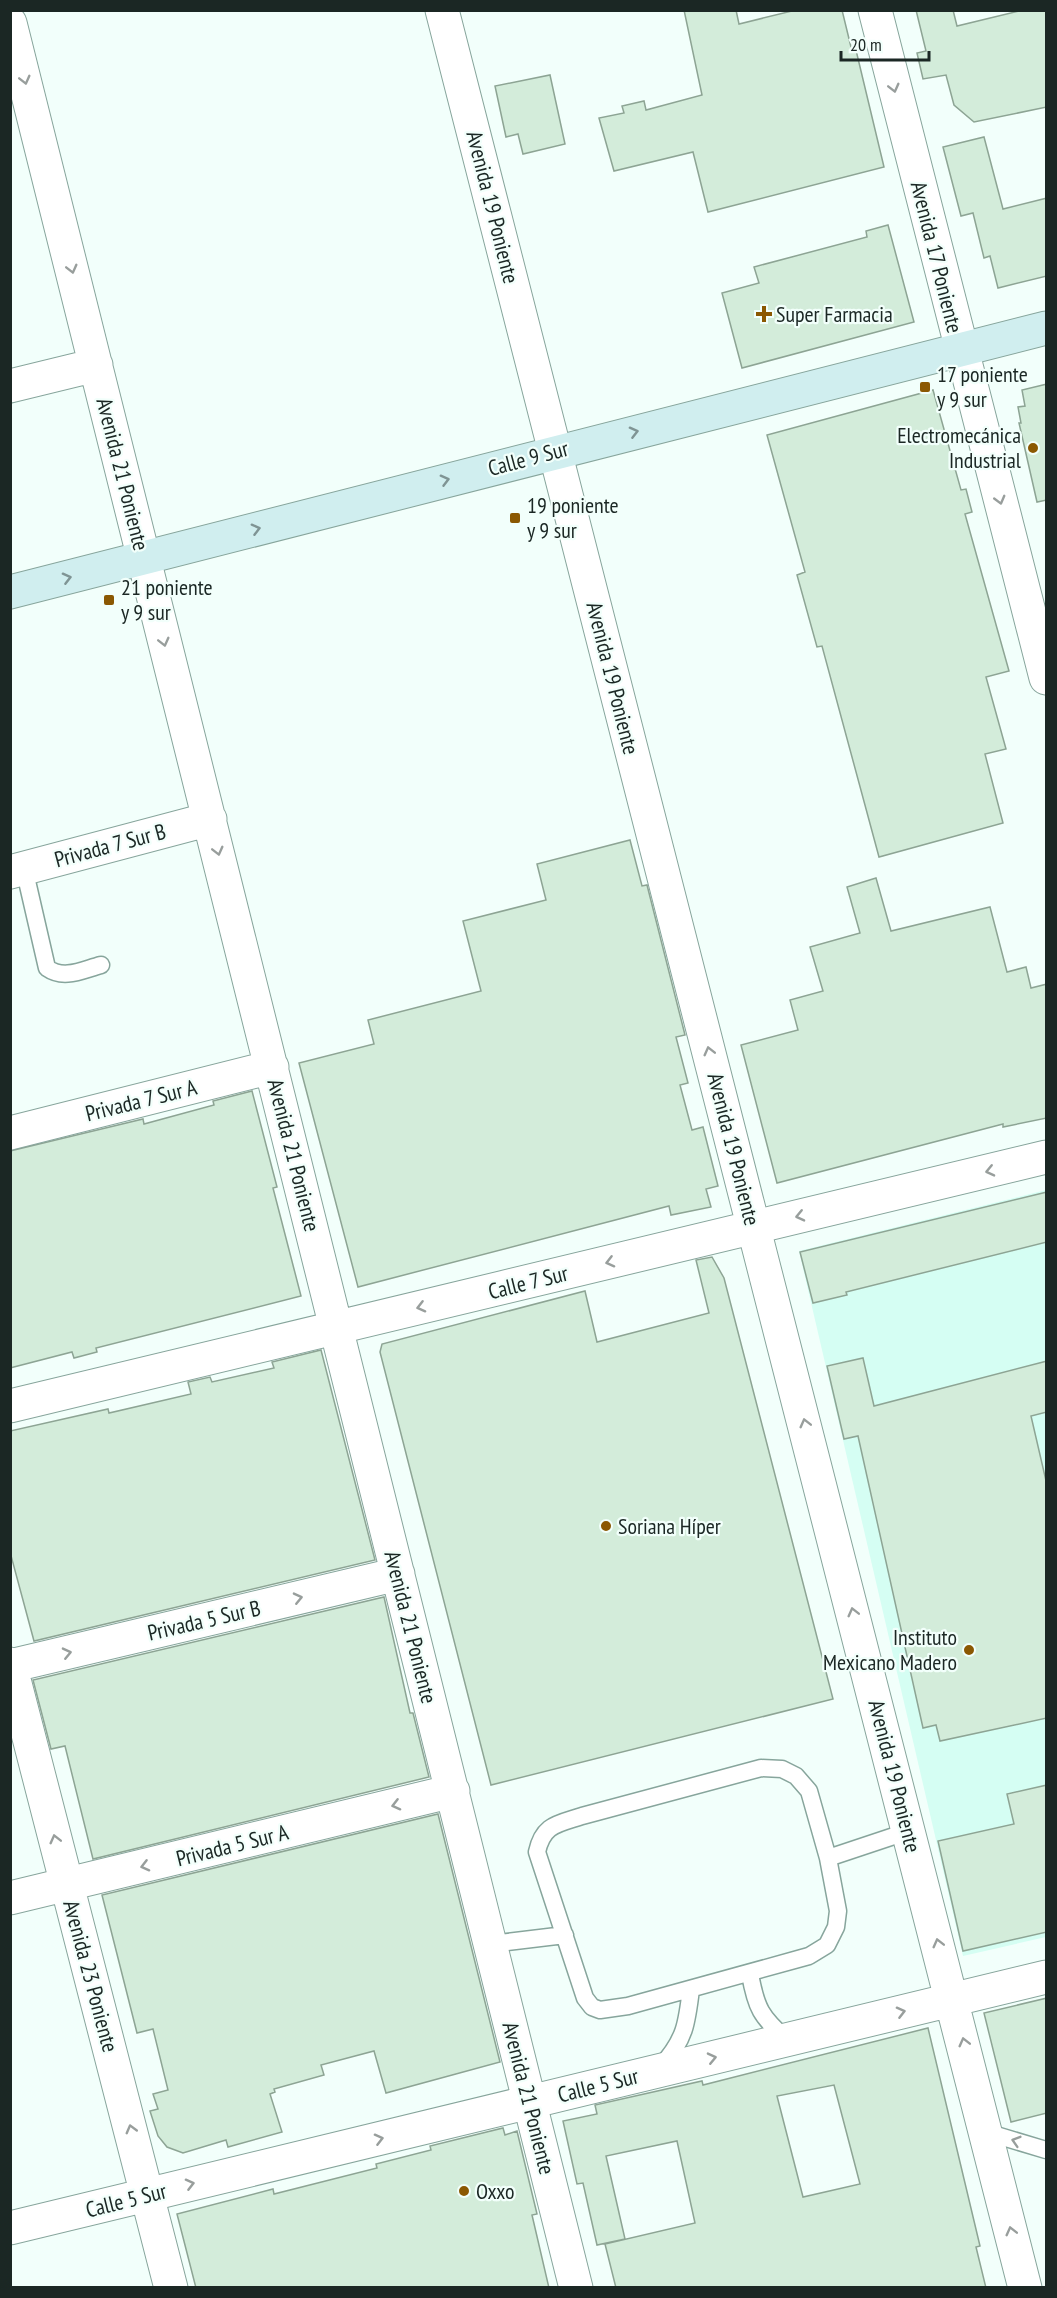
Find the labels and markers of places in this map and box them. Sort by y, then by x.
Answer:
place label: Super Farmacia [776,300,893,328]
marker: Super Farmacia [757,307,771,321]
place label: 17 poniente y 9 sur [937,360,1028,413]
marker: 17 poniente y 9 sur [918,380,932,394]
place label: Electromecánica Industrial [897,421,1022,474]
marker: Electromecánica Industrial [1026,441,1040,455]
place label: 19 poniente y 9 sur [527,491,619,544]
marker: 19 poniente y 9 sur [508,511,522,525]
place label: 21 poniente y 9 sur [121,573,213,626]
marker: 21 poniente y 9 sur [102,593,116,607]
place label: Soriana Híper [618,1512,721,1540]
marker: Soriana Híper [599,1519,613,1533]
place label: Instituto Mexicano Madero [823,1623,957,1676]
marker: Instituto Mexicano Madero [962,1643,976,1657]
place label: Oxxo [476,2177,515,2205]
marker: Oxxo [457,2184,471,2198]

